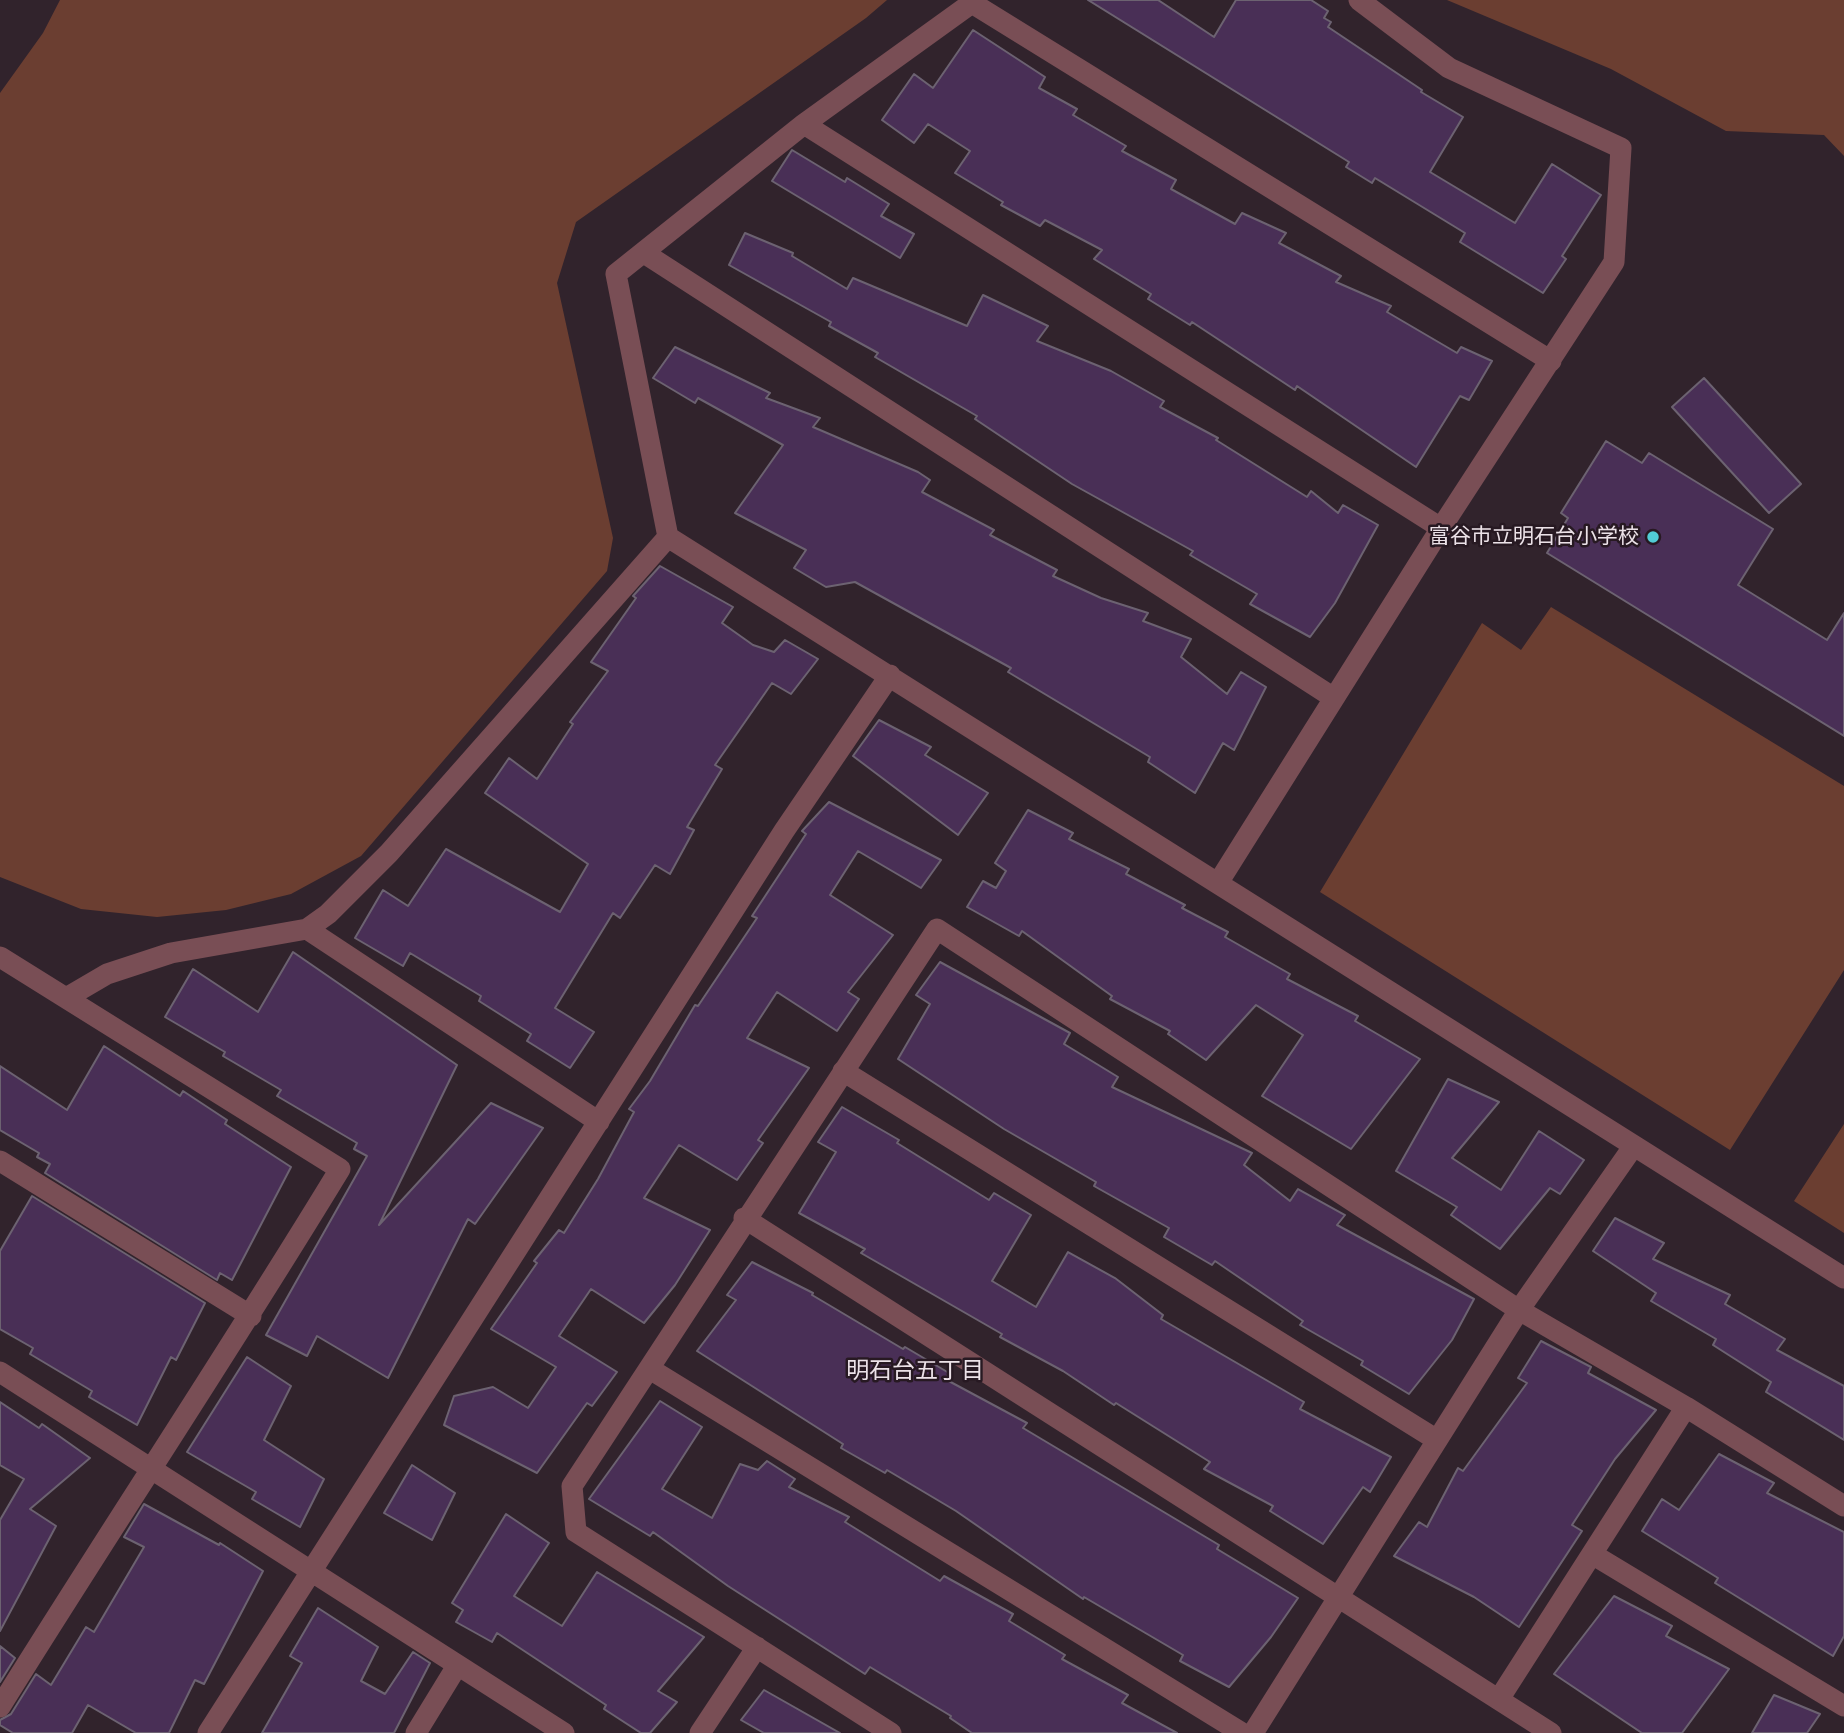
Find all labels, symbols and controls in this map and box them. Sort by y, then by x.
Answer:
place label: 富谷市立明石台小学校 [1429,524,1639,550]
marker: 富谷市立明石台小学校 [1645,529,1661,545]
district label: 明石台五丁目 [846,1357,984,1385]

